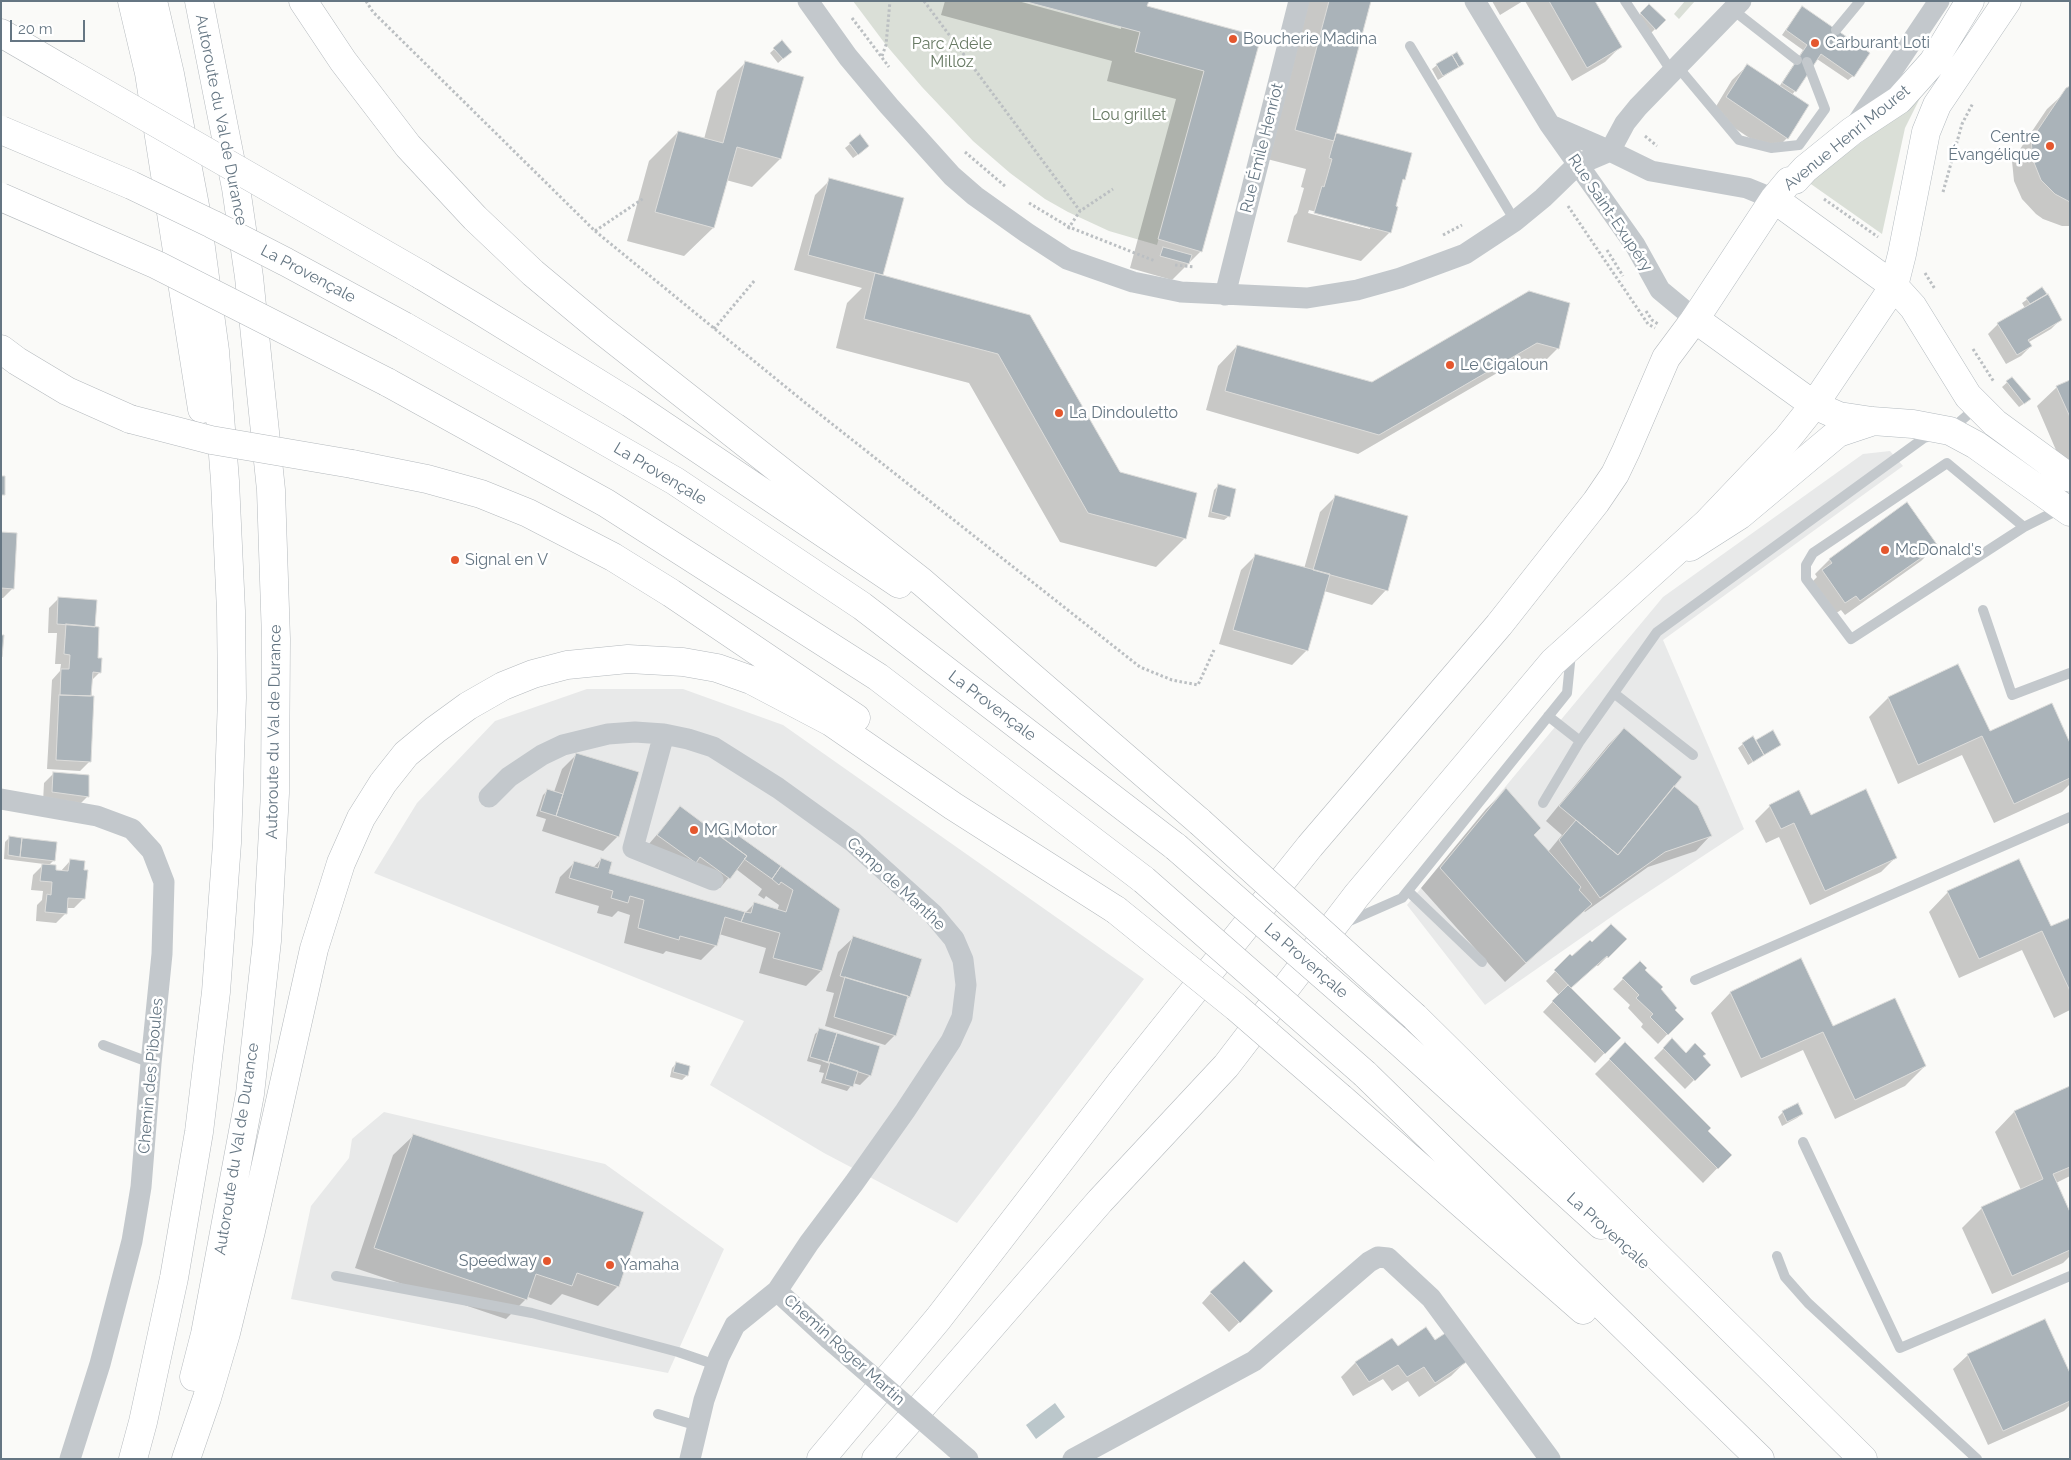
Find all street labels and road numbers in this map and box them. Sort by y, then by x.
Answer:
street label: Autoroute du Val de Durance [191,13,251,227]
street label: Rue Émile Henriot [1237,81,1287,215]
street label: Avenue Henri Mouret [1780,81,1914,195]
street label: Rue Saint-Exupéry [1564,151,1656,275]
street label: La Provençale [257,241,359,307]
street label: La Provençale [610,439,710,509]
street label: Autoroute du Val de Durance [263,624,285,840]
street label: La Provençale [944,667,1040,745]
street label: Camp de Manthe [843,833,949,935]
street label: La Provençale [1260,919,1352,1003]
street label: Chemin des Piboules [135,997,167,1155]
street label: Autoroute du Val de Durance [211,1041,263,1257]
street label: La Provençale [1563,1189,1653,1273]
street label: Chemin Roger Martin [779,1291,909,1409]

